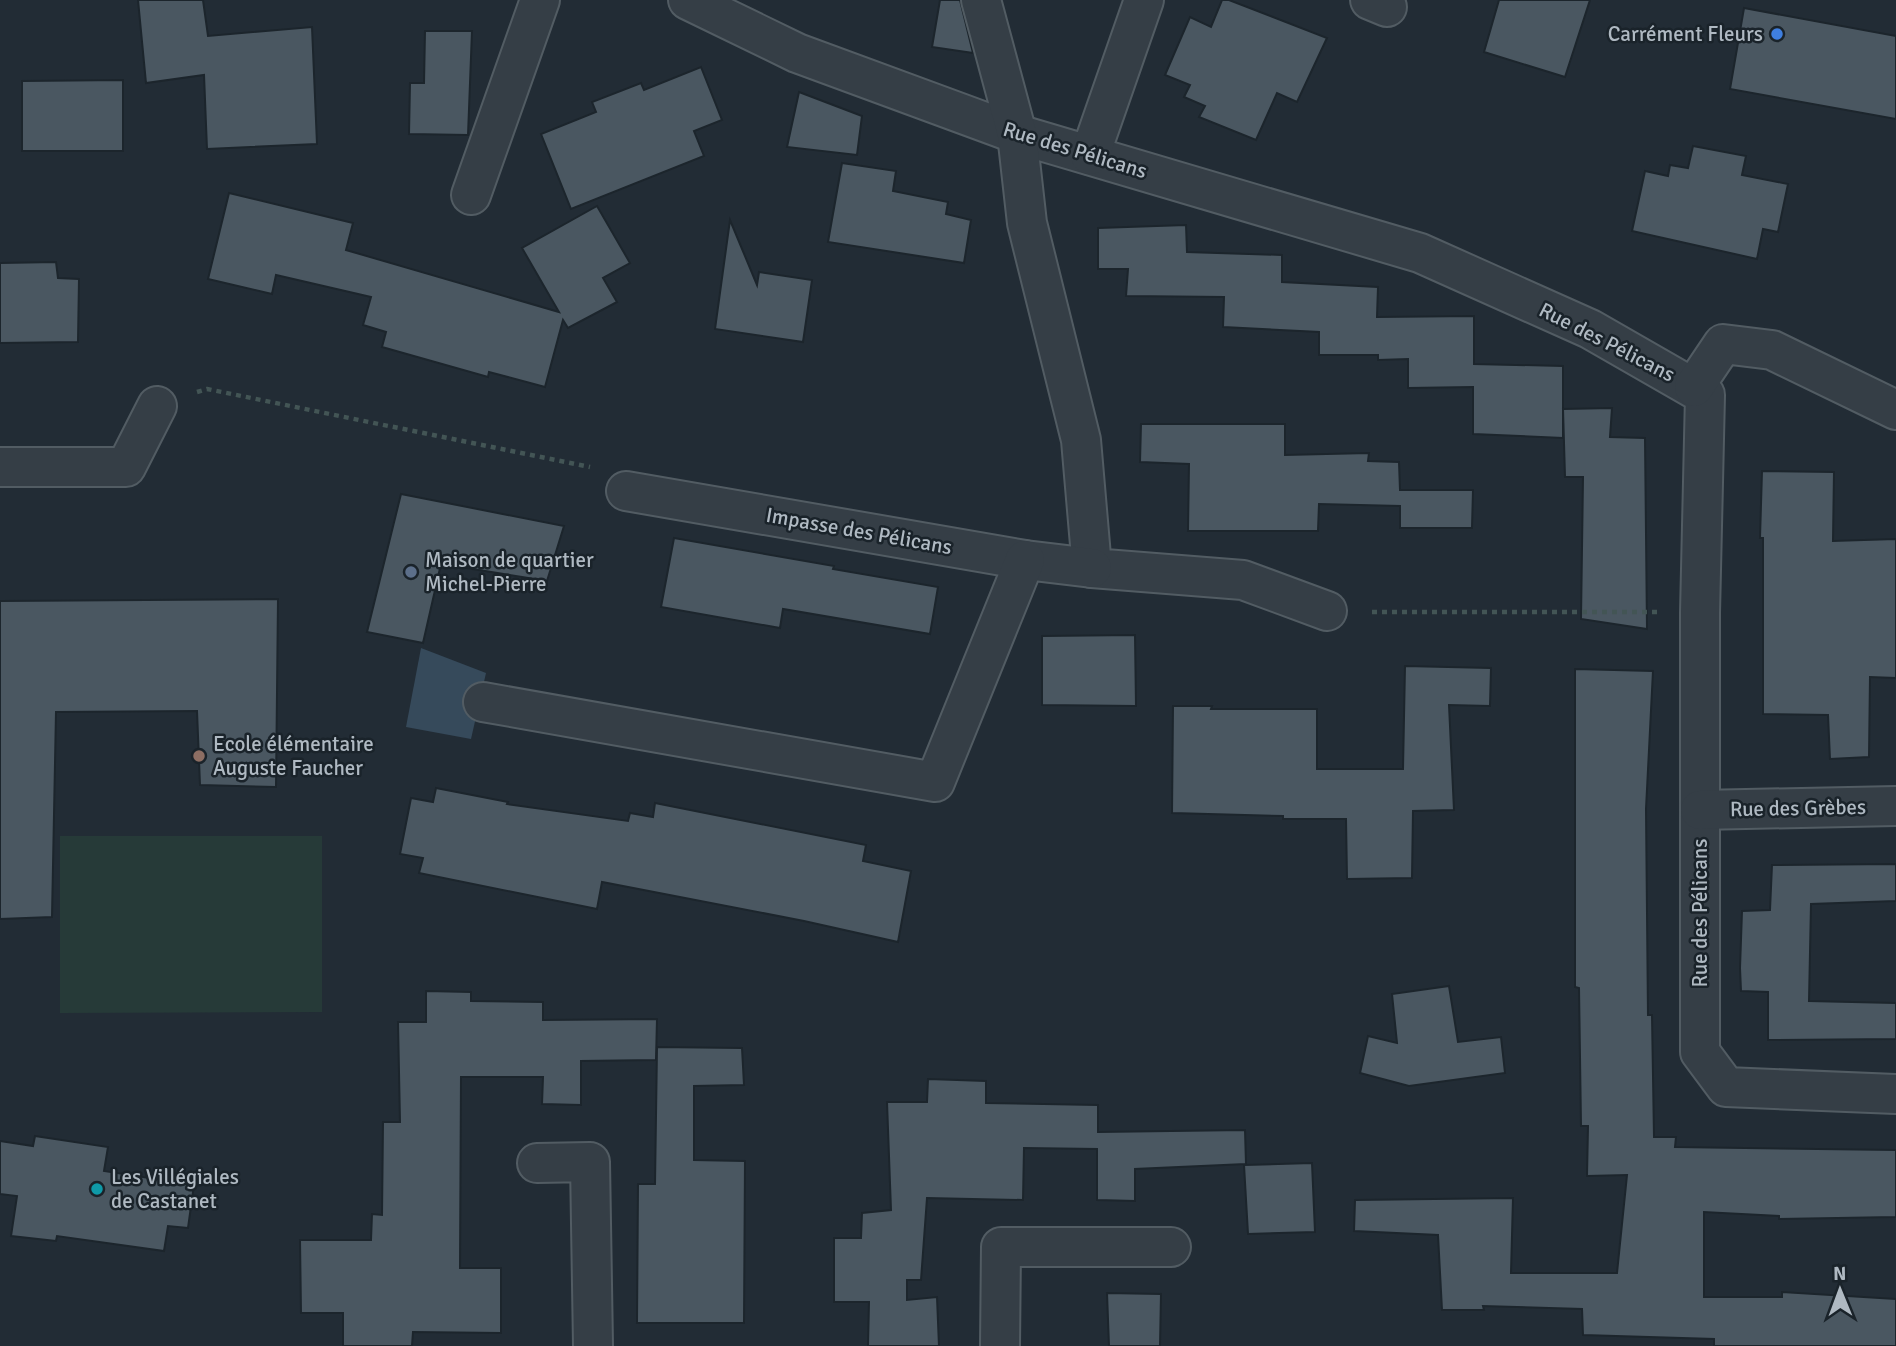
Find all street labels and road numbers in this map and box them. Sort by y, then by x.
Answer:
street label: Rue des Pélicans [1000,116,1150,184]
street label: Rue des Pélicans [1535,297,1679,387]
street label: Impasse des Pélicans [764,502,954,560]
street label: Rue des Grèbes [1730,794,1866,822]
street label: Rue des Pélicans [1687,839,1713,987]

